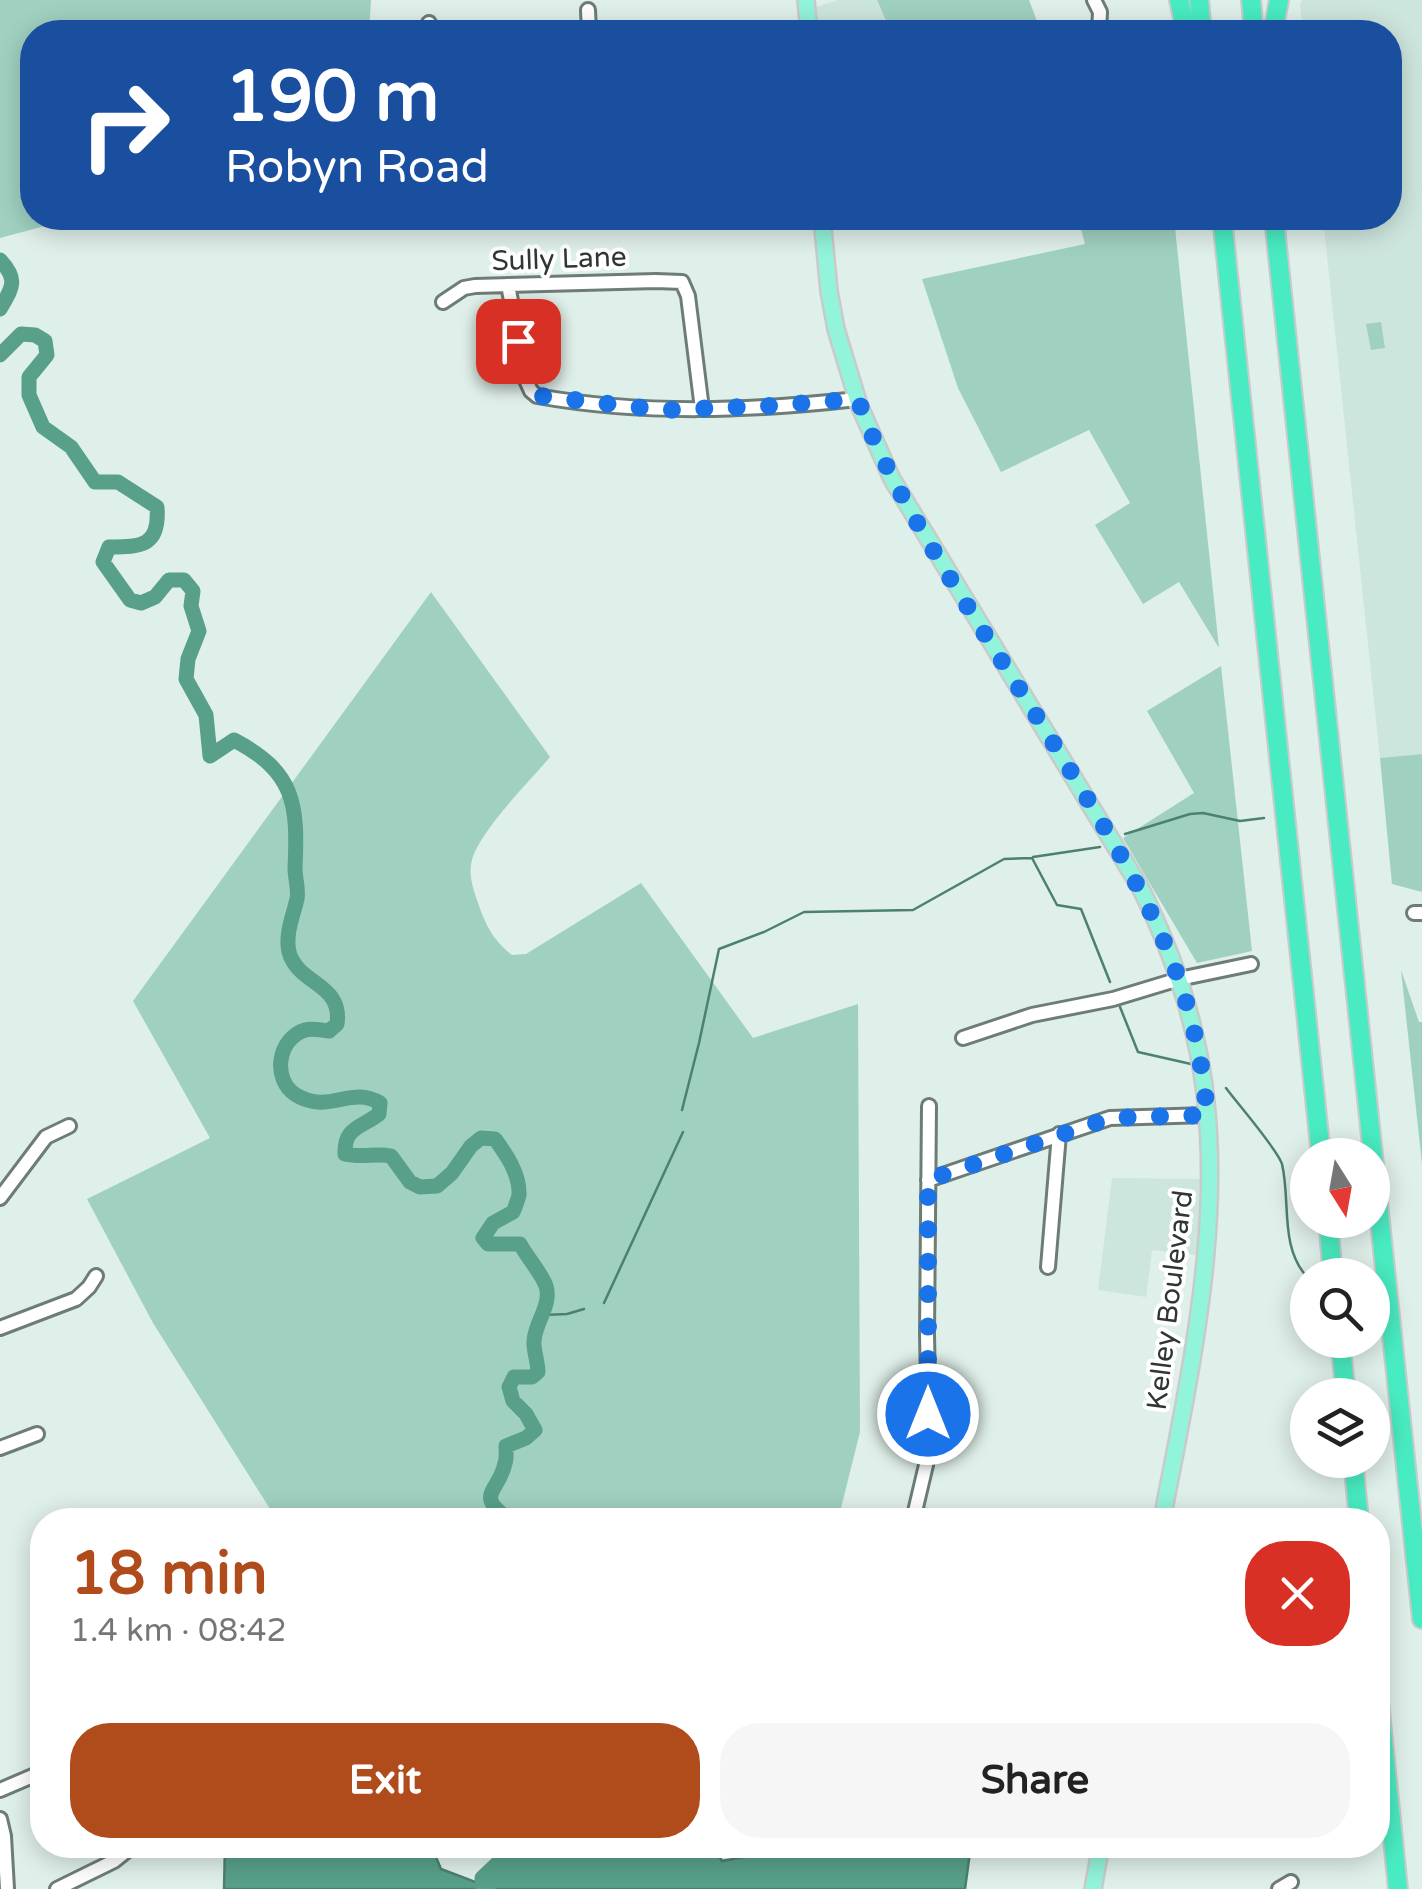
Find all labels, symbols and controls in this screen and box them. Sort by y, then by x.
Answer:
text: 190 m [225,56,439,140]
icon: right [60,60,190,190]
text: Robyn Road [225,141,489,195]
street label: Sully Lane [491,240,627,278]
pin [476,299,561,384]
icon: arrive [491,314,546,369]
north arrow [1290,1138,1390,1238]
map controls [1290,1138,1390,1478]
street label: Kelley Boulevard [1140,1188,1200,1412]
button: search [1290,1258,1390,1358]
position arrow [876,1362,980,1466]
button: layers [1290,1378,1390,1478]
text: 18 min [70,1538,268,1610]
button: close [1245,1541,1350,1646]
text: 1.4 km · 08:42 [70,1612,287,1650]
button: Exit [70,1723,700,1838]
button: Share [720,1723,1350,1838]

